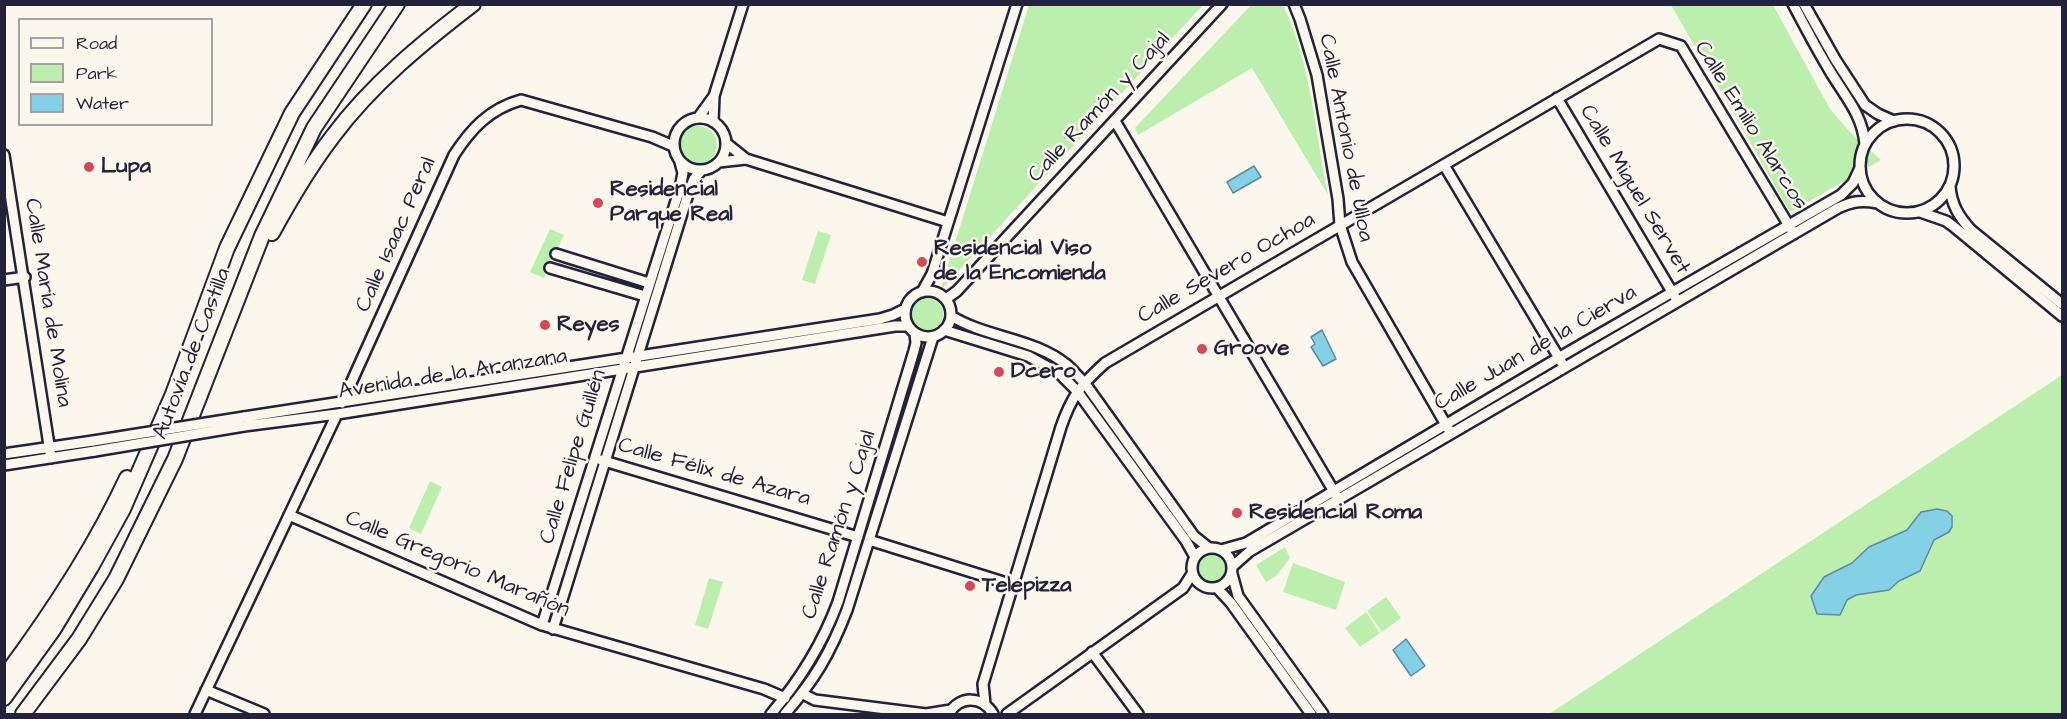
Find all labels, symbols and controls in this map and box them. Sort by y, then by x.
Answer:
legend [18,18,213,126]
street label: Calle Ramón y Cajal [1023,27,1177,189]
text: Road [76,31,117,56]
street label: Calle Antonio de Ulloa [1312,32,1378,244]
street label: Calle Emilio Alarcos [1687,37,1813,215]
text: Park [76,61,118,86]
text: Water [76,91,129,116]
street label: Calle Miguel Servet [1573,100,1695,280]
place label: Lupa [101,154,151,180]
street label: Calle Isaac Peral [351,154,443,316]
marker: Lupa [82,160,96,174]
place label: Residencial Parque Real [610,177,733,228]
marker: Residencial Parque Real [591,196,605,210]
street label: Calle María de Molina [17,197,77,409]
street label: Calle Severo Ochoa [1134,208,1320,330]
place label: Residencial Viso de la Encomienda [934,236,1106,288]
marker: Residencial Viso de la Encomienda [915,255,929,269]
street label: Autovía de Castilla [148,265,238,443]
street label: Calle Juan de la Cierva [1430,280,1642,418]
place label: Reyes [557,312,620,338]
marker: Reyes [538,318,552,332]
place label: Groove [1214,336,1289,362]
marker: Groove [1195,342,1209,356]
street label: Avenida de la Aranzana [337,344,569,406]
place label: Dcero [1011,359,1076,385]
marker: Dcero [992,365,1006,379]
street label: Calle Felipe Guillén [535,367,613,547]
street label: Calle Ramón y Cajal [797,427,883,623]
street label: Calle Félix de Azara [615,433,813,513]
place label: Residencial Roma [1249,500,1422,526]
street label: Calle Gregorio Marañón [341,506,573,624]
marker: Residencial Roma [1230,506,1244,520]
place label: Telepizza [982,573,1072,599]
marker: Telepizza [963,579,977,593]

